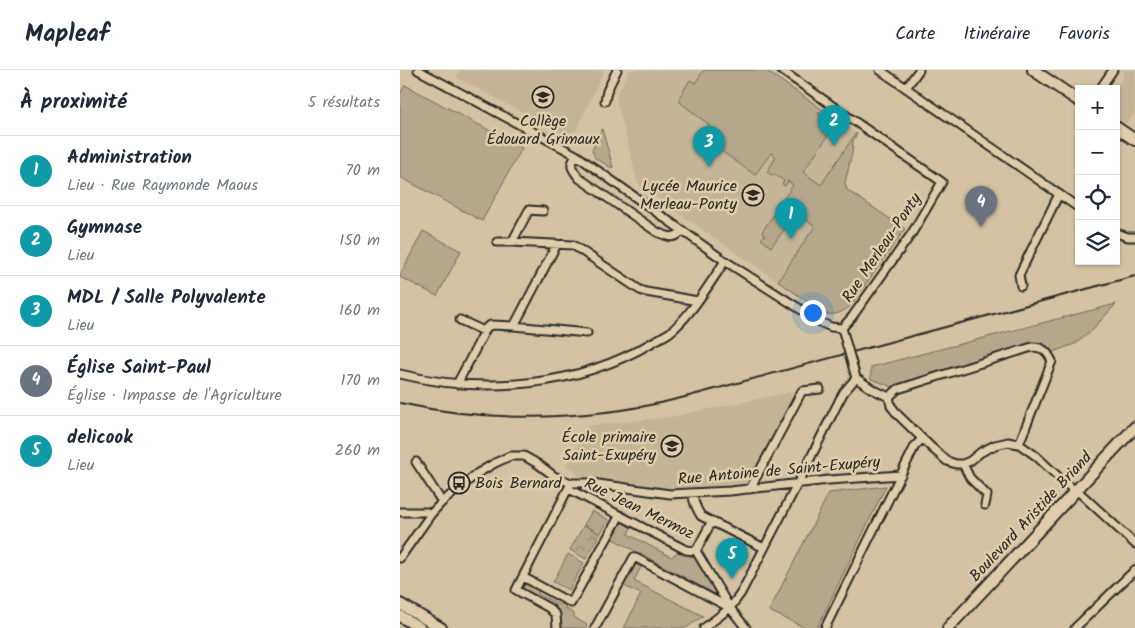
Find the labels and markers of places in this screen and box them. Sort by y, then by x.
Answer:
school or university icon: Collège Édouard Grimaux [531,85,555,109]
pin: 2 [818,105,850,146]
place label: Collège Édouard Grimaux [486,109,601,152]
pin: 3 [693,126,725,167]
place label: Lycée Maurice Merleau-Ponty [640,174,737,217]
school or university icon: Lycée Maurice Merleau-Ponty [741,183,765,207]
pin: 4 [965,186,997,227]
pin: 1 [775,198,807,239]
place label: École primaire Saint-Exupéry [561,425,656,468]
school or university icon: École primaire Saint-Exupéry [660,434,684,458]
bus stop icon: Bois Bernard [447,471,471,495]
place label: Bois Bernard [475,471,562,496]
pin: 5 [716,538,748,579]

